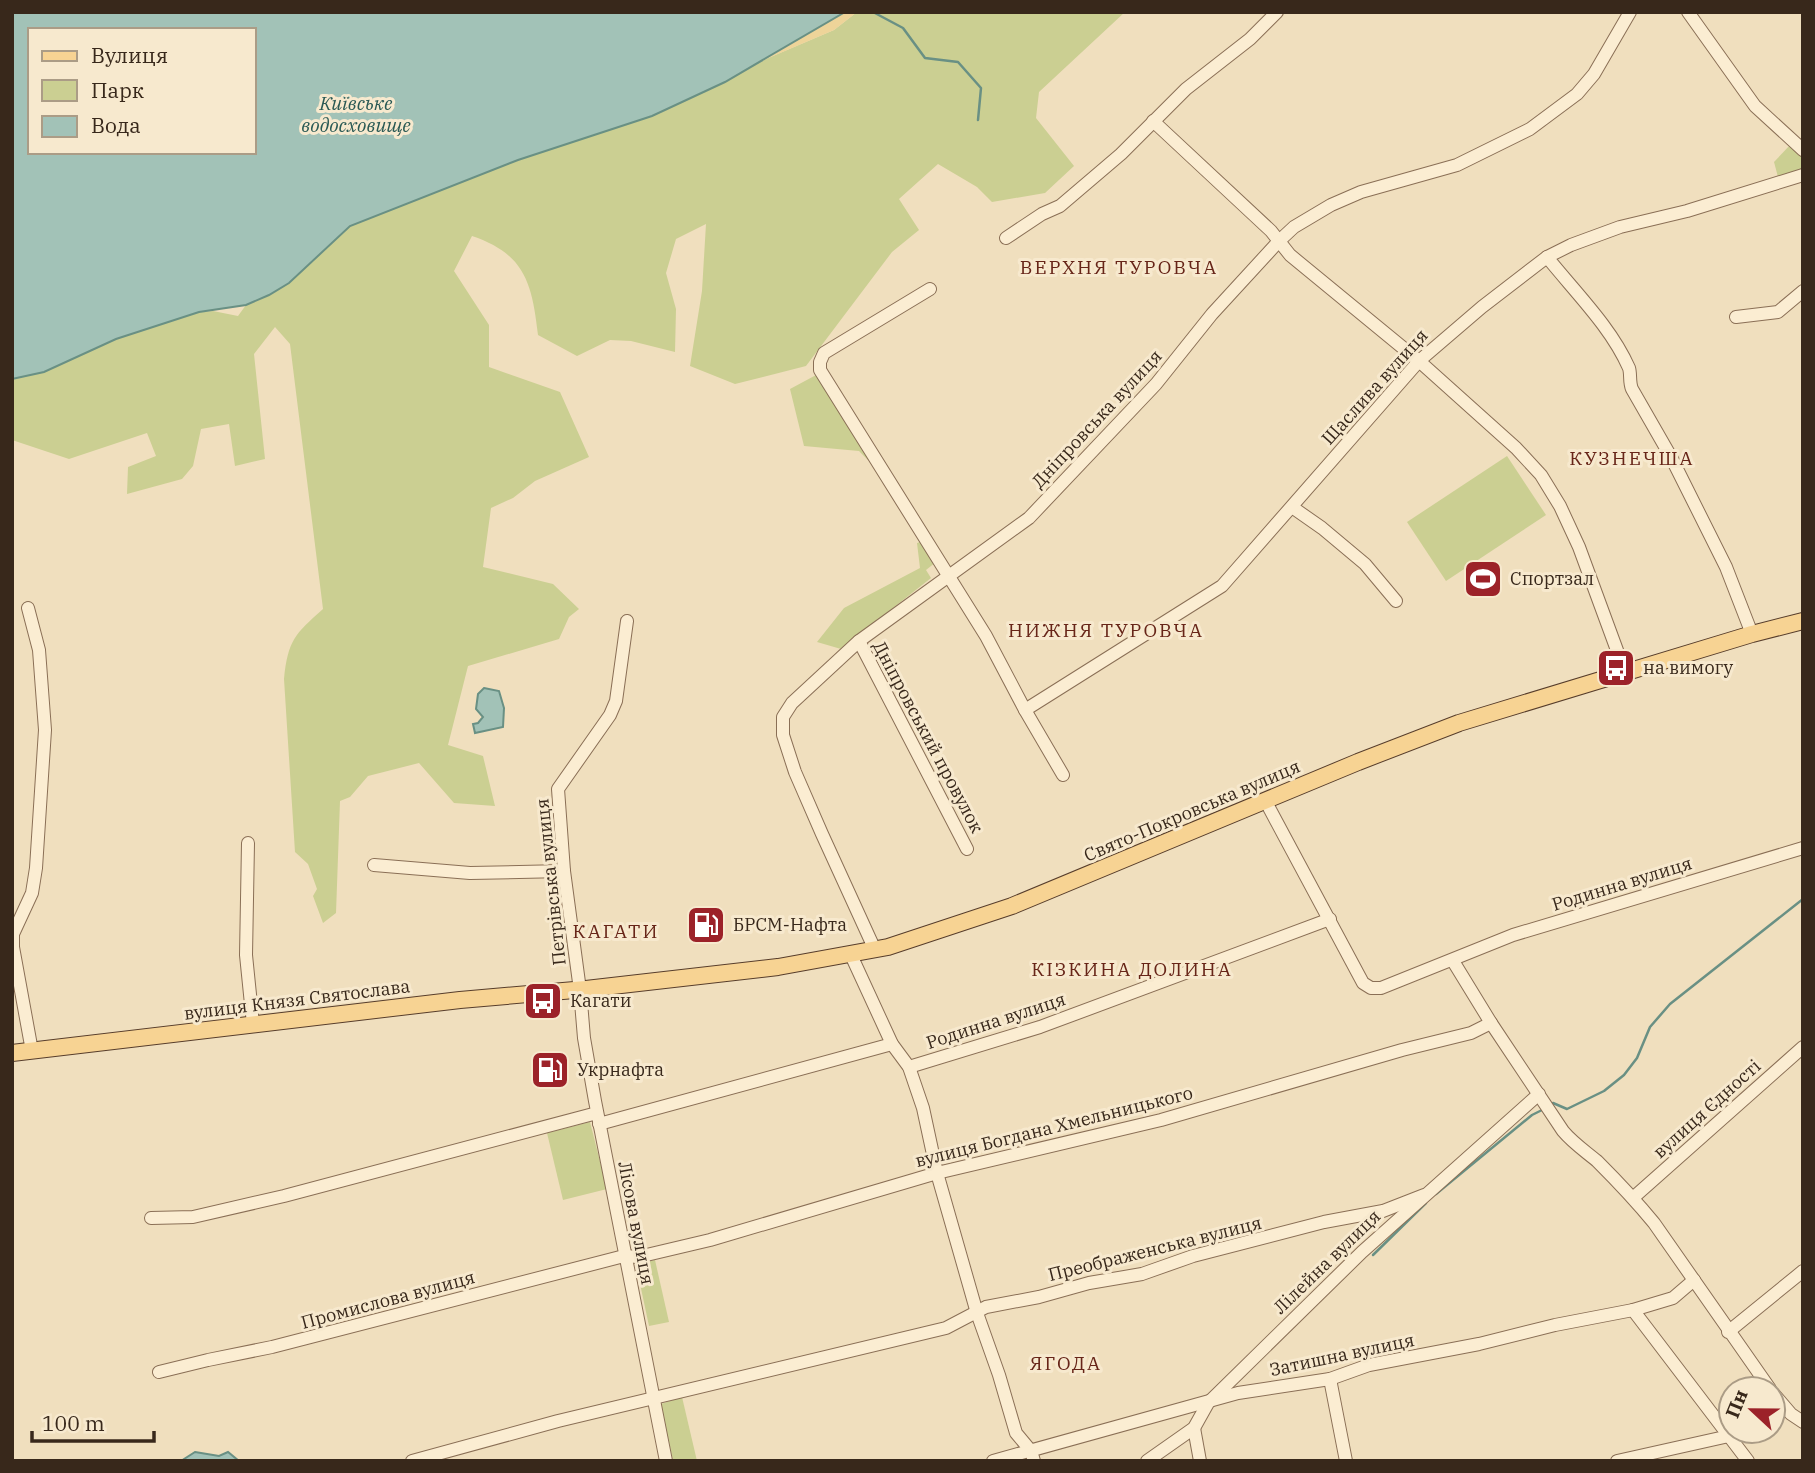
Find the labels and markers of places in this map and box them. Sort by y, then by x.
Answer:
sports icon: Спортзал [1462,558,1504,600]
place label: Спортзал [1510,567,1594,590]
bus stop icon: на вимогу [1595,647,1637,689]
place label: на вимогу [1643,656,1733,679]
fuel station icon: БРСМ-Нафта [685,904,727,946]
place label: БРСМ-Нафта [733,913,847,936]
bus stop icon: Кагати [522,980,564,1022]
place label: Кагати [570,989,632,1012]
fuel station icon: Укрнафта [529,1049,571,1091]
place label: Укрнафта [577,1058,664,1081]

